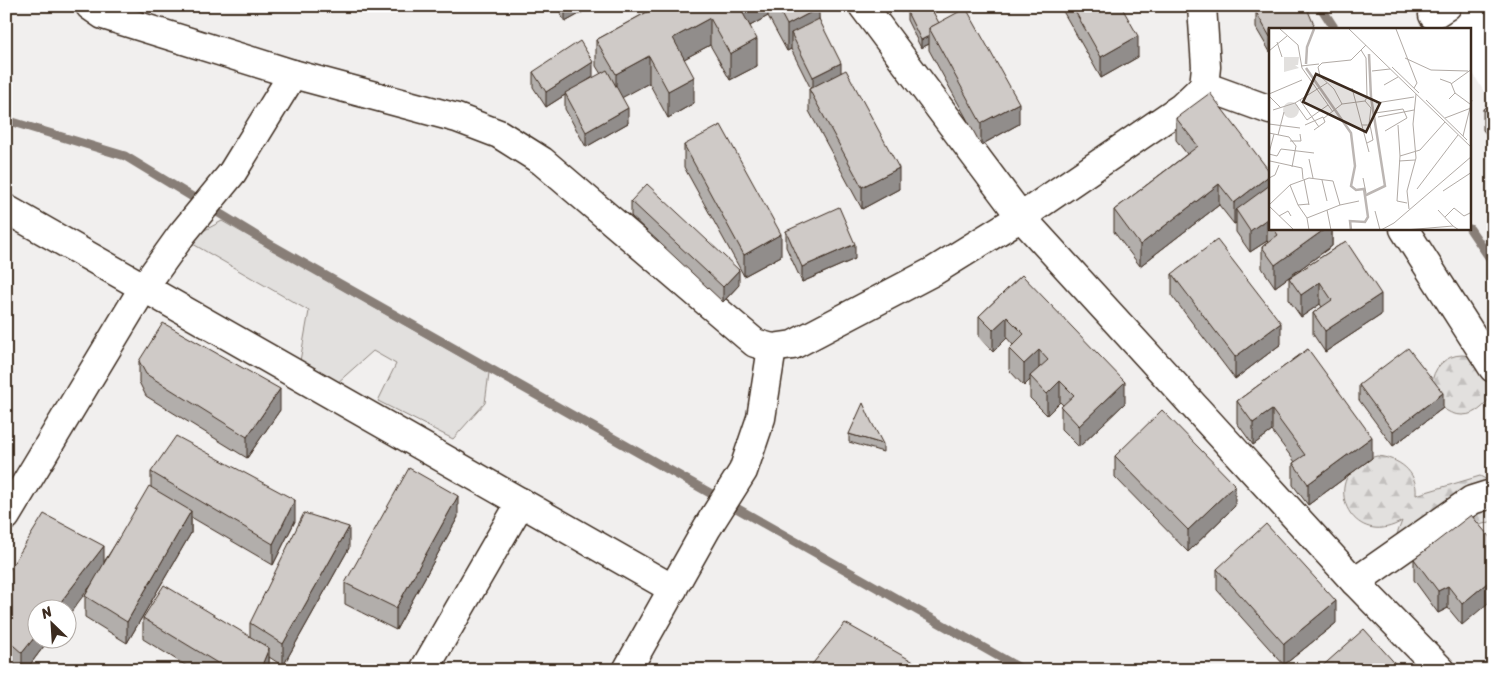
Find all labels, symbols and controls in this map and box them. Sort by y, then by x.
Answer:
inset map [1269,28,1472,230]
north arrow [28,598,78,648]
text: N [36,599,57,626]

